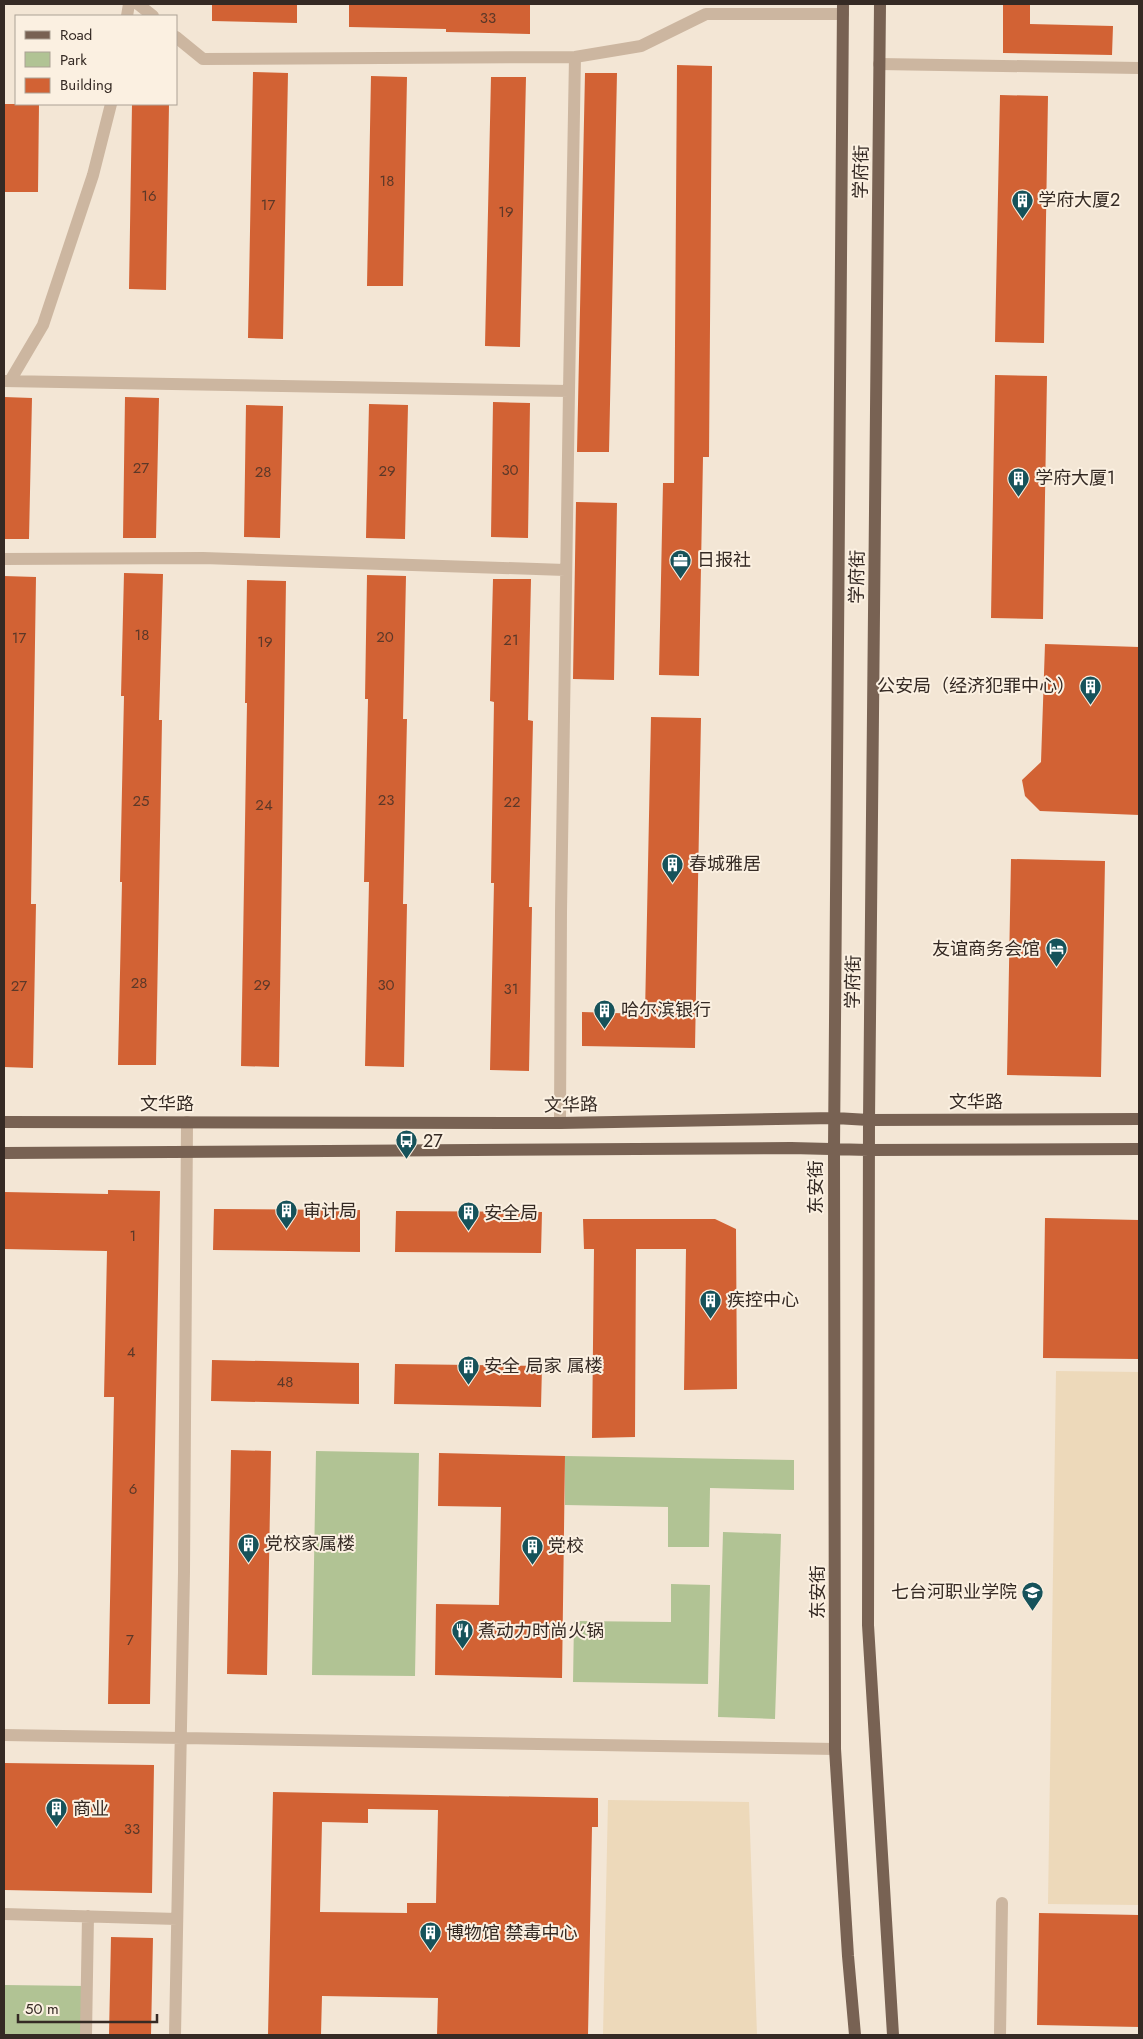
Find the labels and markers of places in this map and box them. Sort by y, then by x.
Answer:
place label: 学府大厦2 [1038,187,1120,213]
building icon: 学府大厦2 [1010,188,1034,219]
place label: 学府大厦1 [1035,465,1115,491]
building icon: 学府大厦1 [1007,466,1031,497]
place label: 日报社 [697,547,751,573]
office icon: 日报社 [669,548,693,579]
place label: 公安局（经济犯罪中心） [877,673,1075,699]
building icon: 公安局（经济犯罪中心） [1079,674,1103,705]
place label: 春城雅居 [689,851,761,877]
building icon: 春城雅居 [661,852,685,883]
place label: 友谊商务会馆 [932,936,1040,962]
hotel icon: 友谊商务会馆 [1044,937,1068,968]
place label: 哈尔滨银行 [621,997,711,1023]
building icon: 哈尔滨银行 [593,998,617,1029]
place label: 27 [423,1128,443,1154]
bus stop icon: 27 [395,1129,419,1160]
place label: 审计局 [303,1198,357,1224]
building icon: 审计局 [275,1199,299,1230]
place label: 安全局 [484,1200,538,1226]
building icon: 安全局 [456,1201,480,1232]
place label: 疾控中心 [727,1287,799,1313]
building icon: 疾控中心 [699,1288,723,1319]
place label: 安全 局家 属楼 [484,1353,603,1379]
building icon: 安全 局家 属楼 [456,1354,480,1385]
place label: 党校家属楼 [265,1531,355,1557]
building icon: 党校家属楼 [237,1532,261,1563]
place label: 党校 [548,1533,584,1559]
building icon: 党校 [520,1534,544,1565]
place label: 七台河职业学院 [891,1579,1017,1605]
school or university icon: 七台河职业学院 [1021,1580,1045,1611]
place label: 煮动力时尚火锅 [478,1618,604,1644]
restaurant icon: 煮动力时尚火锅 [450,1619,474,1650]
place label: 商业 [73,1796,109,1822]
building icon: 商业 [45,1797,69,1828]
place label: 博物馆 禁毒中心 [446,1920,577,1946]
building icon: 博物馆 禁毒中心 [418,1921,442,1952]

